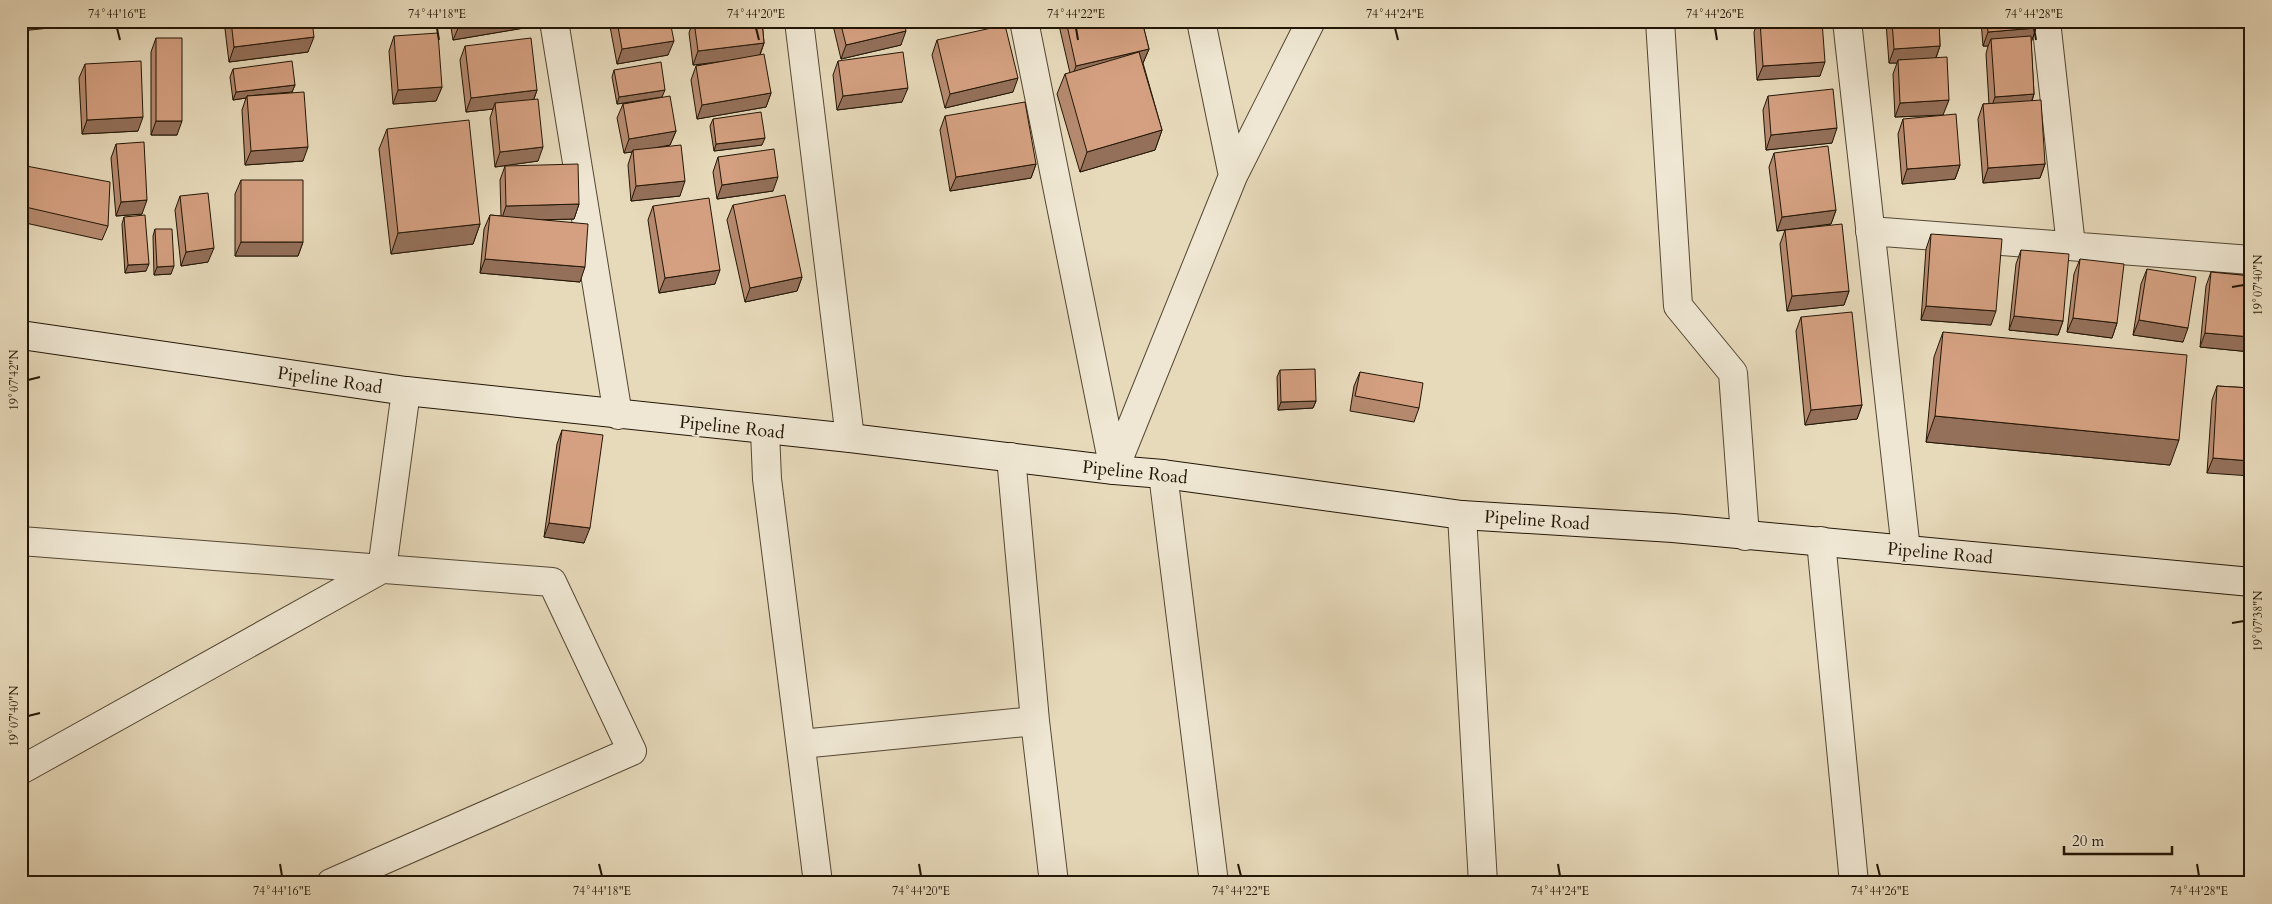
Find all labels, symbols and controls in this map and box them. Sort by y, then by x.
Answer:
text: 74°44'16"E [88,6,146,22]
text: 74°44'18"E [408,6,466,22]
text: 74°44'20"E [727,6,785,22]
text: 74°44'22"E [1047,6,1105,22]
text: 74°44'24"E [1366,6,1424,22]
text: 74°44'26"E [1686,6,1744,22]
text: 74°44'28"E [2005,6,2063,22]
text: 19°07'40"N [2250,254,2266,315]
text: 19°07'42"N [6,349,22,410]
street label: Pipeline Road [276,361,385,400]
street label: Pipeline Road [678,410,786,446]
street label: Pipeline Road [1081,455,1189,491]
street label: Pipeline Road [1483,504,1591,537]
street label: Pipeline Road [1886,536,1994,571]
text: 19°07'38"N [2250,590,2266,651]
text: 19°07'40"N [6,685,22,746]
scale bar [2064,824,2172,856]
text: 20 m [2072,831,2104,851]
text: 74°44'16"E [253,883,311,899]
text: 74°44'18"E [573,883,631,899]
text: 74°44'20"E [892,883,950,899]
text: 74°44'22"E [1212,883,1270,899]
text: 74°44'24"E [1531,883,1589,899]
text: 74°44'26"E [1851,883,1909,899]
text: 74°44'28"E [2170,883,2228,899]

